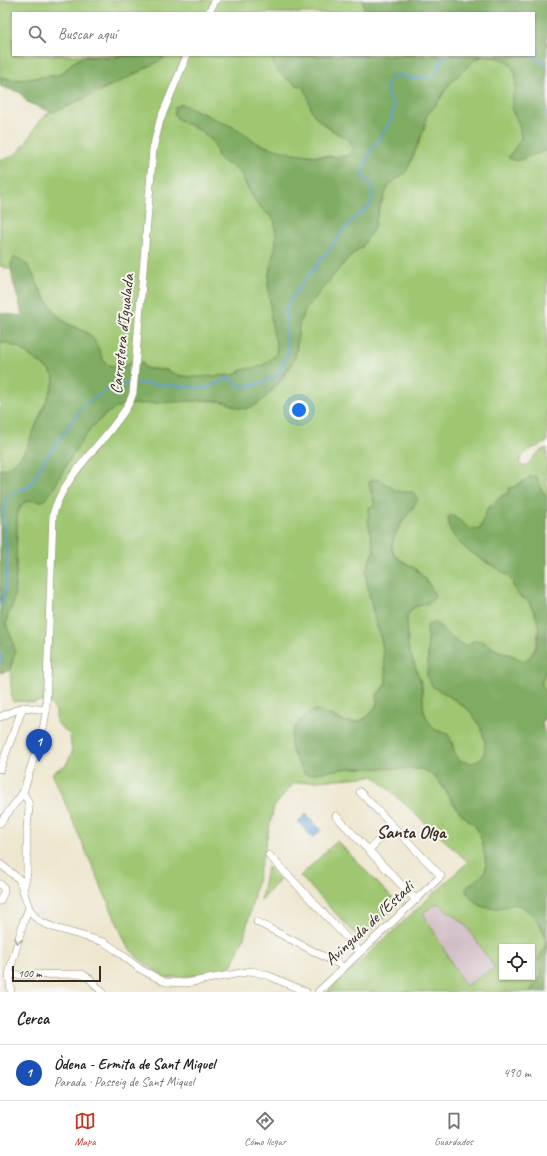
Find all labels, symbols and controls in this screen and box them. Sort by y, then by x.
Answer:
search box [12,12,535,56]
icon: search [26,23,48,45]
text: Buscar aquí [58,25,117,44]
street label: Carretera d'Igualada [105,271,139,395]
your location [289,400,309,420]
pin: 1 [26,729,52,762]
district label: Santa Olga [376,821,447,843]
street label: Avinguda de l'Estadi [320,875,419,970]
one-way arrow [14,937,23,944]
map controls [499,944,535,980]
button: locate [499,944,535,980]
scale bar [12,964,101,983]
text: 100 m [18,966,42,980]
text: Cerca [16,1008,49,1029]
text: Òdena - Ermita de Sant Miquel [54,1055,215,1074]
text: 1 [26,1065,32,1081]
text: 490 m [503,1065,531,1081]
text: Parada · Passeig de Sant Miquel [54,1074,194,1090]
tab: Mapa [74,1110,96,1148]
tab: Cómo llegar [244,1110,286,1148]
tab: Guardados [434,1110,473,1148]

